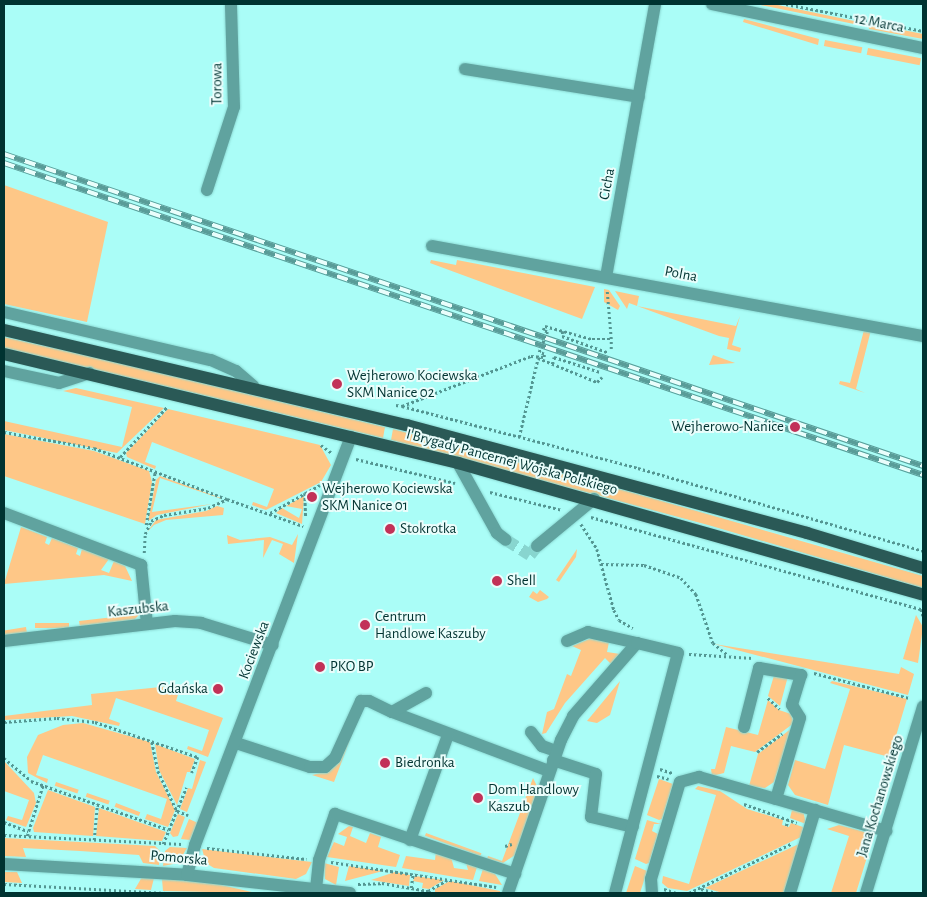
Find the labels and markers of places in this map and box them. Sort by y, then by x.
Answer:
place label: Wejherowo Kociewska SKM Nanice 02 [347,366,478,401]
marker: Wejherowo Kociewska SKM Nanice 02 [331,378,343,390]
place label: Wejherowo-Nanice [671,418,784,436]
marker: Wejherowo-Nanice [788,420,802,434]
place label: Wejherowo Kociewska SKM Nanice 01 [322,479,453,514]
marker: Wejherowo Kociewska SKM Nanice 01 [306,491,318,503]
place label: Stokrotka [400,520,456,538]
marker: Stokrotka [384,523,396,535]
place label: Shell [507,572,536,590]
marker: Shell [491,575,503,587]
place label: Centrum Handlowe Kaszuby [375,607,486,642]
marker: Centrum Handlowe Kaszuby [359,619,371,631]
place label: PKO BP [330,658,374,676]
marker: PKO BP [314,661,326,673]
place label: Gdańska [158,680,208,698]
marker: Gdańska [212,683,224,695]
place label: Biedronka [395,754,455,772]
marker: Biedronka [379,757,391,769]
place label: Dom Handlowy Kaszub [488,780,579,815]
marker: Dom Handlowy Kaszub [472,792,484,804]

